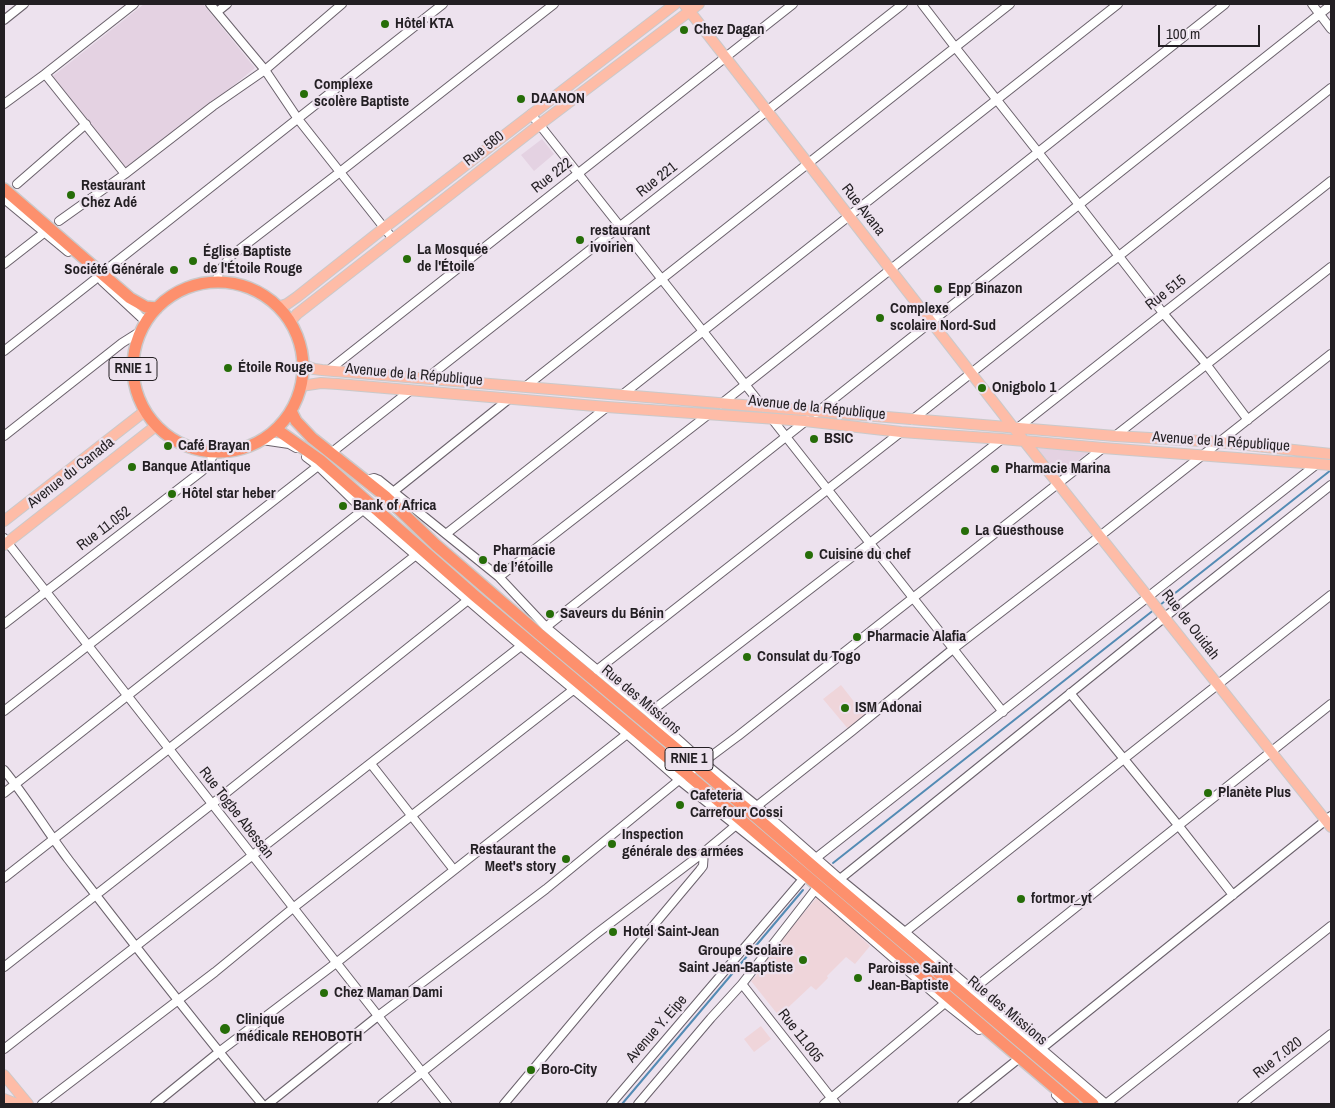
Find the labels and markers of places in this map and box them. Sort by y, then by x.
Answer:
place label: Hôtel KTA [395,15,454,33]
marker: Hôtel KTA [379,18,391,30]
place label: Chez Dagan [694,21,764,39]
marker: Chez Dagan [678,24,690,36]
place label: Complexe scolère Baptiste [314,76,409,111]
marker: Complexe scolère Baptiste [298,88,310,100]
place label: DAANON [531,90,585,108]
marker: DAANON [515,93,527,105]
place label: Restaurant Chez Adé [81,177,145,212]
marker: Restaurant Chez Adé [65,189,77,201]
place label: restaurant ivoirien [590,222,650,257]
marker: restaurant ivoirien [574,234,586,246]
place label: La Mosquée de l'Étoile [417,241,488,276]
place label: Église Baptiste de l'Étoile Rouge [203,243,302,278]
marker: La Mosquée de l'Étoile [401,253,413,265]
marker: Église Baptiste de l'Étoile Rouge [187,255,199,267]
place label: Société Générale [64,261,164,279]
marker: Société Générale [168,264,180,276]
place label: Epp Binazon [948,280,1022,298]
marker: Epp Binazon [932,283,944,295]
place label: Complexe scolaire Nord-Sud [890,300,996,335]
marker: Complexe scolaire Nord-Sud [874,312,886,324]
place label: Étoile Rouge [238,359,313,377]
marker: Étoile Rouge [222,362,234,374]
place label: Onigbolo 1 [992,379,1056,397]
marker: Onigbolo 1 [976,382,988,394]
place label: BSIC [824,430,853,448]
marker: BSIC [808,433,820,445]
place label: Café Brayan [178,437,250,455]
marker: Café Brayan [162,440,174,452]
place label: Banque Atlantique [142,458,251,476]
place label: Pharmacie Marina [1005,460,1110,478]
marker: Banque Atlantique [126,461,138,473]
marker: Pharmacie Marina [989,463,1001,475]
place label: Hôtel star heber [182,485,276,503]
marker: Hôtel star heber [166,488,178,500]
place label: Bank of Africa [353,497,436,515]
marker: Bank of Africa [337,500,349,512]
place label: La Guesthouse [975,522,1064,540]
marker: La Guesthouse [959,525,971,537]
place label: Pharmacie de l’étoille [493,542,555,577]
place label: Cuisine du chef [819,546,911,564]
marker: Cuisine du chef [803,549,815,561]
marker: Pharmacie de l’étoille [477,554,489,566]
place label: Saveurs du Bénin [560,605,664,623]
marker: Saveurs du Bénin [544,608,556,620]
place label: Pharmacie Alafia [867,628,966,646]
marker: Pharmacie Alafia [851,631,863,643]
place label: Consulat du Togo [757,648,861,666]
marker: Consulat du Togo [741,651,753,663]
place label: ISM Adonai [855,699,922,717]
marker: ISM Adonai [839,702,851,714]
place label: Planète Plus [1218,784,1291,802]
place label: Cafeteria Carrefour Cossi [690,787,783,822]
marker: Planète Plus [1202,787,1214,799]
marker: Cafeteria Carrefour Cossi [674,799,686,811]
place label: Inspection générale des armées [622,826,744,861]
marker: Inspection générale des armées [606,838,618,850]
place label: Restaurant the Meet's story [470,841,556,876]
marker: Restaurant the Meet's story [560,853,572,865]
place label: fortmor_yt [1031,890,1092,908]
marker: fortmor_yt [1015,893,1027,905]
place label: Hotel Saint-Jean [623,923,719,941]
marker: Hotel Saint-Jean [607,926,619,938]
place label: Groupe Scolaire Saint Jean-Baptiste [679,942,793,977]
marker: Groupe Scolaire Saint Jean-Baptiste [797,954,809,966]
place label: Paroisse Saint Jean-Baptiste [868,960,953,995]
marker: Paroisse Saint Jean-Baptiste [852,972,864,984]
place label: Chez Maman Dami [334,984,443,1002]
marker: Chez Maman Dami [318,987,330,999]
place label: Clinique médicale REHOBOTH [236,1011,362,1046]
marker: Clinique médicale REHOBOTH [218,1022,232,1036]
place label: Boro-City [541,1061,597,1079]
marker: Boro-City [525,1064,537,1076]

